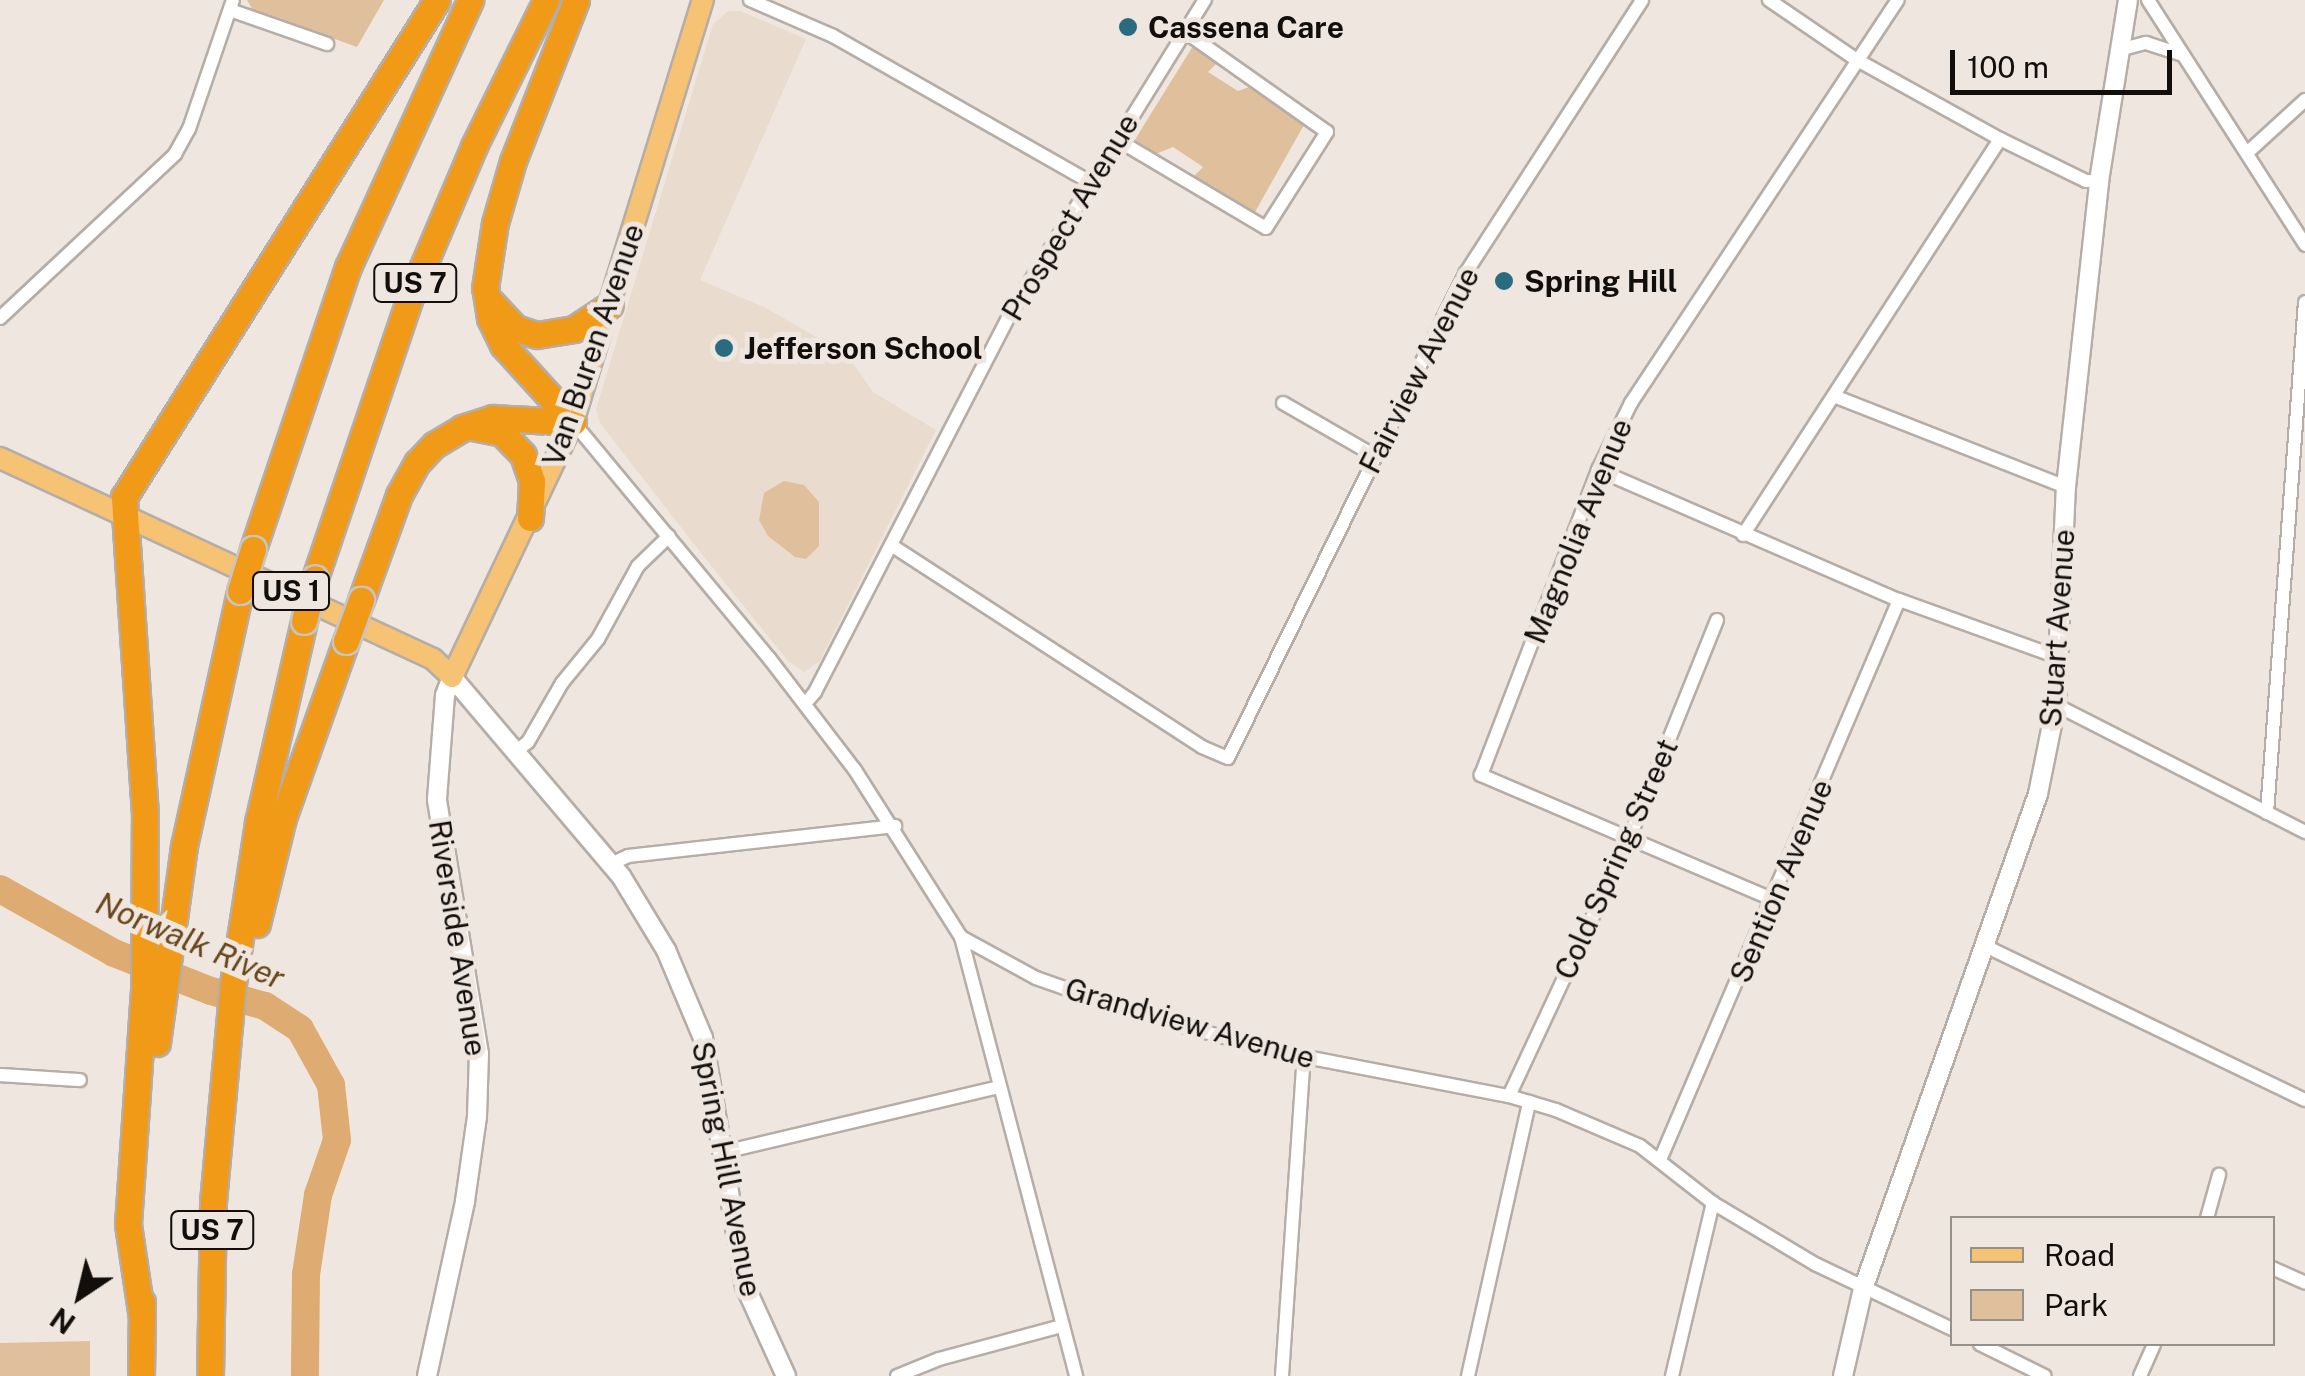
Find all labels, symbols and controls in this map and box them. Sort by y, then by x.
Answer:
place label: Cassena Care [1148,9,1344,45]
marker: Cassena Care [1117,16,1139,38]
scale bar [1955,30,2178,92]
text: 100 m [1967,49,2049,85]
street label: Prospect Avenue [994,107,1146,327]
street label: Van Buren Avenue [535,219,651,471]
road number: US 7 [372,260,458,306]
street label: Fairview Avenue [1351,261,1487,479]
place label: Spring Hill [1524,263,1677,299]
marker: Spring Hill [1493,270,1515,292]
place label: Jefferson School [744,330,983,366]
marker: Jefferson School [713,337,735,359]
street label: Magnolia Avenue [1516,413,1640,649]
street label: Stuart Avenue [2032,528,2082,728]
road number: US 1 [251,568,331,614]
street label: Cold Spring Street [1547,733,1685,985]
street label: Sention Avenue [1722,774,1840,988]
street label: Riverside Avenue [422,817,494,1059]
water label: Norwalk River [90,884,290,998]
street label: Grandview Avenue [1061,970,1319,1076]
street label: Spring Hill Avenue [685,1038,769,1300]
road number: US 7 [170,1207,254,1253]
legend [1950,1216,2275,1346]
text: Road [2044,1237,2115,1273]
north arrow [30,1246,130,1346]
text: Park [2044,1287,2108,1323]
text: N [44,1301,81,1341]

